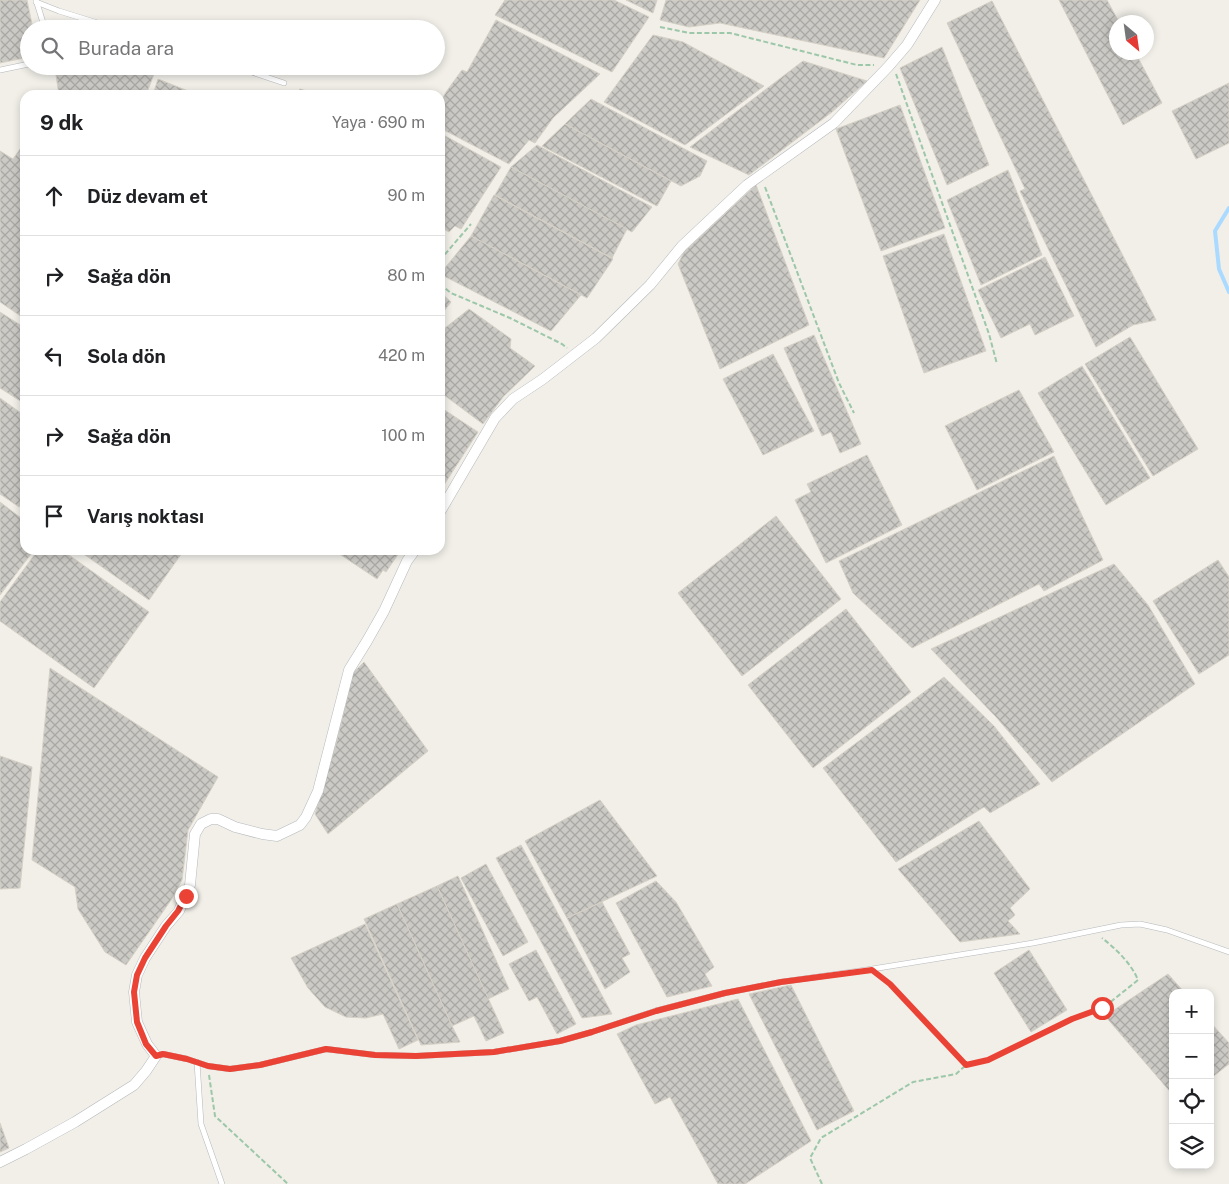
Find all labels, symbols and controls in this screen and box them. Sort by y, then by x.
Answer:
north arrow [1109,15,1154,60]
search box [20,20,445,75]
icon: search [38,34,66,62]
text: Burada ara [78,37,174,59]
text: 9 dk [40,110,83,135]
text: Yaya · 690 m [332,113,425,132]
icon: ahead [40,182,68,210]
text: Düz devam et [87,185,208,207]
text: 90 m [388,186,425,205]
icon: right [40,262,68,290]
text: Sağa dön [87,265,171,287]
text: 80 m [387,266,425,285]
icon: left [40,342,68,370]
text: Sola dön [87,345,166,367]
text: 420 m [378,346,425,365]
icon: right [40,422,68,450]
text: Sağa dön [87,425,171,447]
text: 100 m [381,426,425,445]
icon: arrive [40,502,68,530]
text: Varış noktası [87,505,204,527]
route end [175,885,198,908]
map controls [1169,989,1214,1169]
button: + [1169,989,1214,1034]
route start [1091,997,1114,1020]
button: − [1169,1034,1214,1079]
button: locate [1169,1079,1214,1124]
button: layers [1169,1124,1214,1169]

